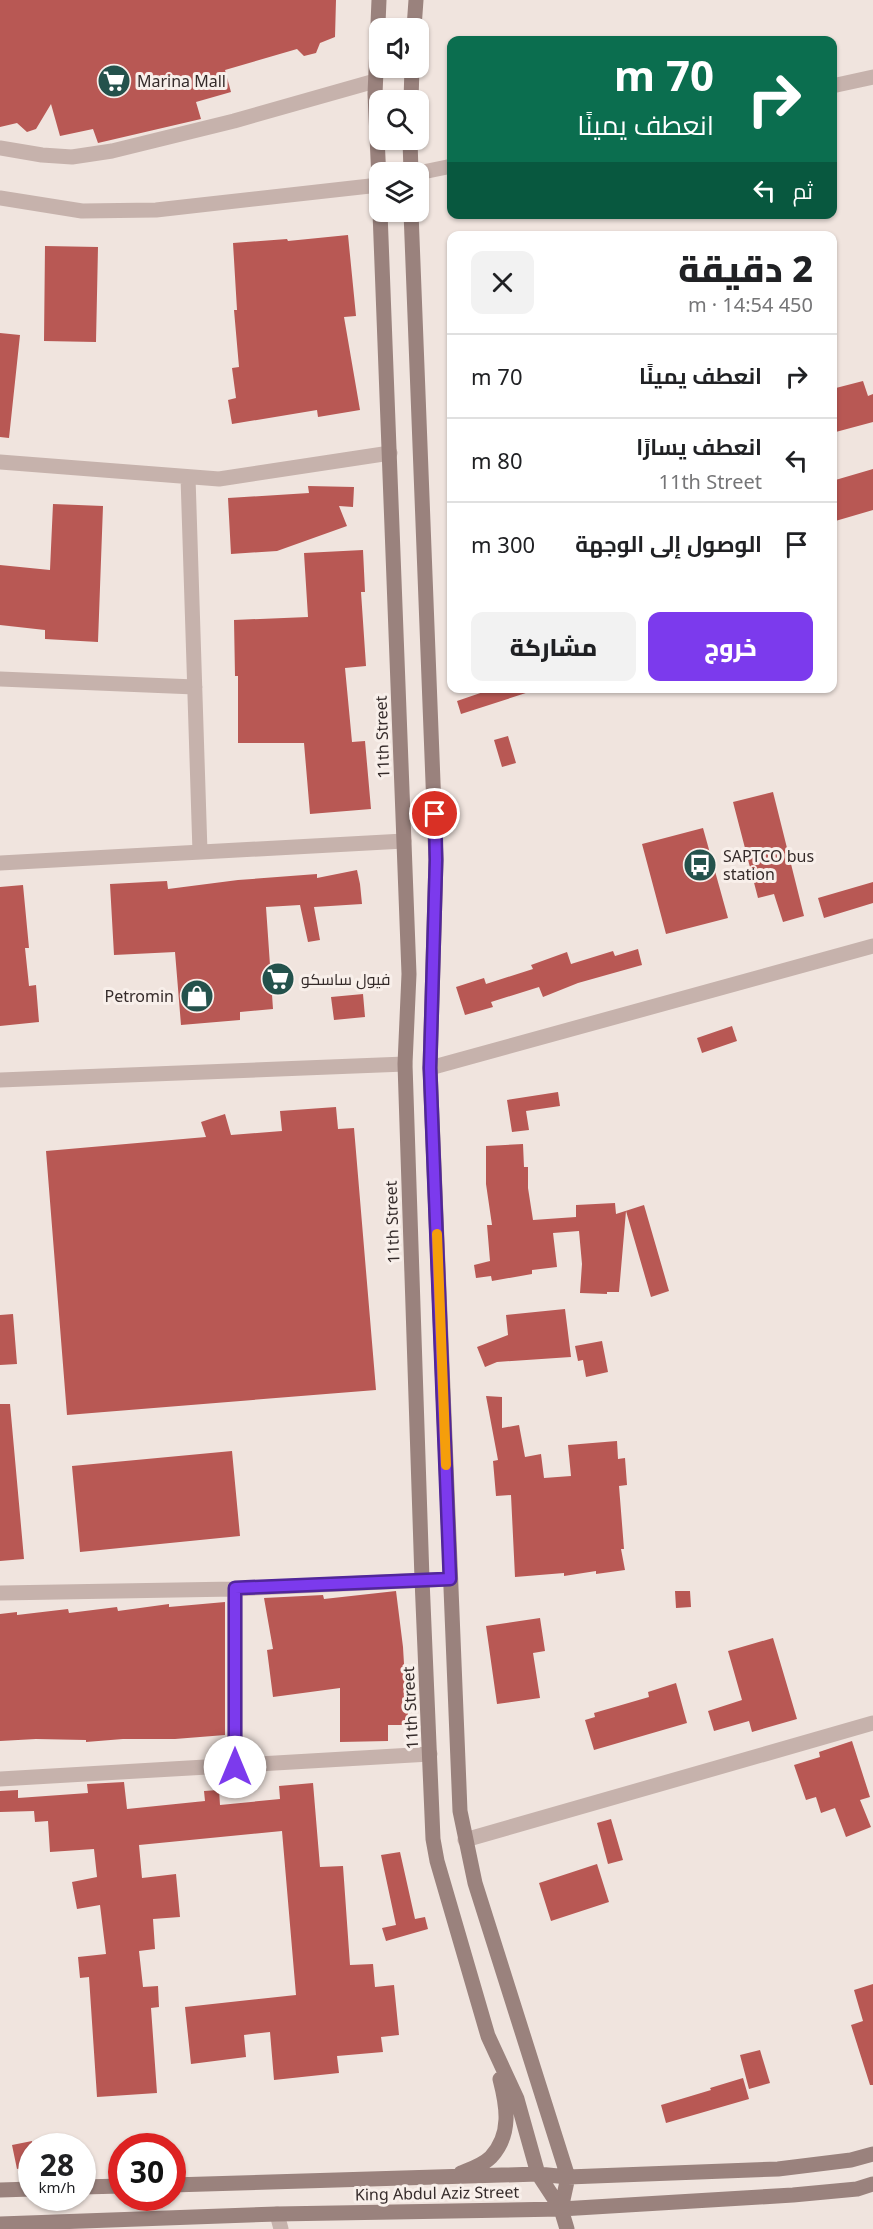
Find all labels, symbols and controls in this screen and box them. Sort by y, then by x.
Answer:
map controls [369,18,429,222]
button: sound [369,18,429,78]
text: 70 m [614,46,714,103]
icon: right [735,60,813,138]
supermarket icon: Marina Mall [96,63,132,99]
place label: Marina Mall [137,70,226,92]
button: search [369,90,429,150]
text: انعطف يمينًا [577,106,714,143]
button: layers [369,162,429,222]
icon: left [748,174,781,207]
text: ثم [793,175,813,205]
text: 2 دقيقة [678,244,813,293]
button: close [471,251,534,314]
text: 450 m · 14:54 [688,291,813,318]
text: انعطف يمينًا [639,360,762,390]
icon: right [780,360,813,393]
text: 70 m [471,361,522,391]
text: انعطف يسارًا [636,431,762,461]
icon: left [780,444,813,477]
text: 80 m [471,445,522,475]
text: 11th Street [659,468,762,495]
text: الوصول إلى الوجهة [575,528,762,558]
icon: arrive [780,528,813,561]
text: 300 m [471,529,535,559]
button: مشاركة [471,612,636,681]
button: خروج [648,612,813,681]
street label: 11th Street [370,695,394,779]
pin [409,788,460,839]
icon: arrive [418,797,451,830]
place label: SAPTCO bus station [723,845,814,885]
bus stop icon: SAPTCO bus station [682,847,718,883]
supermarket icon: فيول ساسكو [260,961,296,997]
place label: فيول ساسكو [301,968,390,990]
shop icon: Petromin [179,978,215,1014]
place label: Petromin [105,985,174,1007]
street label: 11th Street [380,1180,404,1264]
street label: 11th Street [397,1666,423,1750]
position arrow [203,1735,267,1799]
speed limit sign: 30 [108,2133,186,2211]
text: 28 [40,2144,74,2185]
text: km/h [39,2177,75,2197]
street label: King Abdul Aziz Street [355,2181,520,2205]

